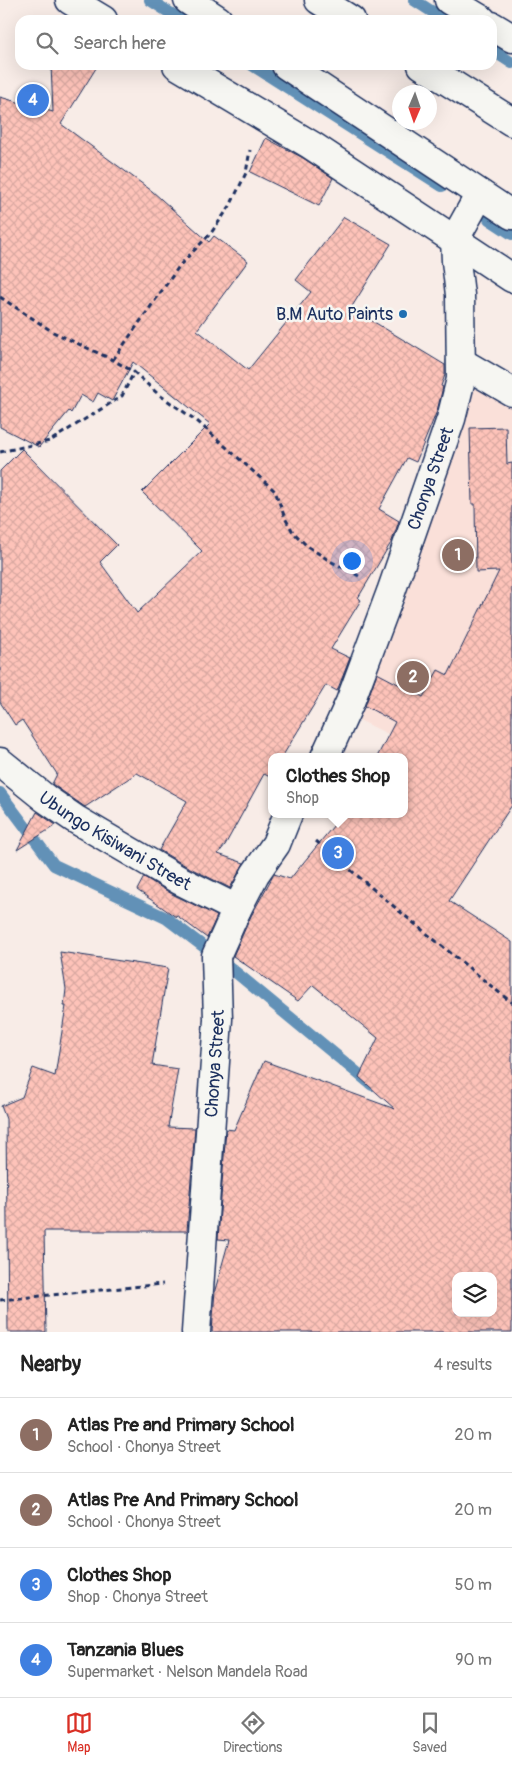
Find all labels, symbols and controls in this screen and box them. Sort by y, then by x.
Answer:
search box [15,15,497,70]
icon: search [33,29,61,57]
text: Search here [73,31,166,55]
pin: 4 [17,81,49,119]
north arrow [392,85,437,130]
place label: B.M Auto Paints [276,303,393,326]
marker: B.M Auto Paints [397,308,409,320]
street label: Chonya Street [402,423,459,533]
pin: 1 [442,536,474,574]
your location [339,548,365,574]
pin: 2 [397,658,429,696]
popup [268,753,408,818]
text: Clothes Shop [286,764,390,788]
street label: Ubungo Kisiwani Street [34,786,196,896]
text: Shop [286,788,319,808]
pin: 3 [322,834,354,872]
street label: Chonya Street [200,1009,230,1118]
map controls [452,1272,497,1317]
button: layers [452,1272,497,1317]
text: Nearby [20,1351,81,1378]
text: 4 results [434,1355,492,1375]
text: Atlas Pre and Primary School [67,1413,295,1437]
text: 1 [33,1425,39,1445]
text: 20 m [454,1425,492,1445]
text: School · Chonya Street [67,1437,221,1457]
text: Atlas Pre And Primary School [67,1488,299,1512]
text: 2 [32,1500,40,1520]
text: 20 m [454,1500,492,1520]
text: School · Chonya Street [67,1512,221,1532]
text: Clothes Shop [67,1563,171,1587]
text: 3 [32,1575,40,1595]
text: 50 m [455,1575,492,1595]
text: Shop · Chonya Street [67,1587,208,1607]
text: Tanzania Blues [67,1638,183,1662]
text: 4 [31,1650,41,1670]
text: 90 m [455,1650,492,1670]
text: Supermarket · Nelson Mandela Road [67,1662,308,1682]
tab: Map [65,1709,93,1756]
tab: Directions [223,1709,282,1756]
tab: Saved [412,1709,447,1756]

